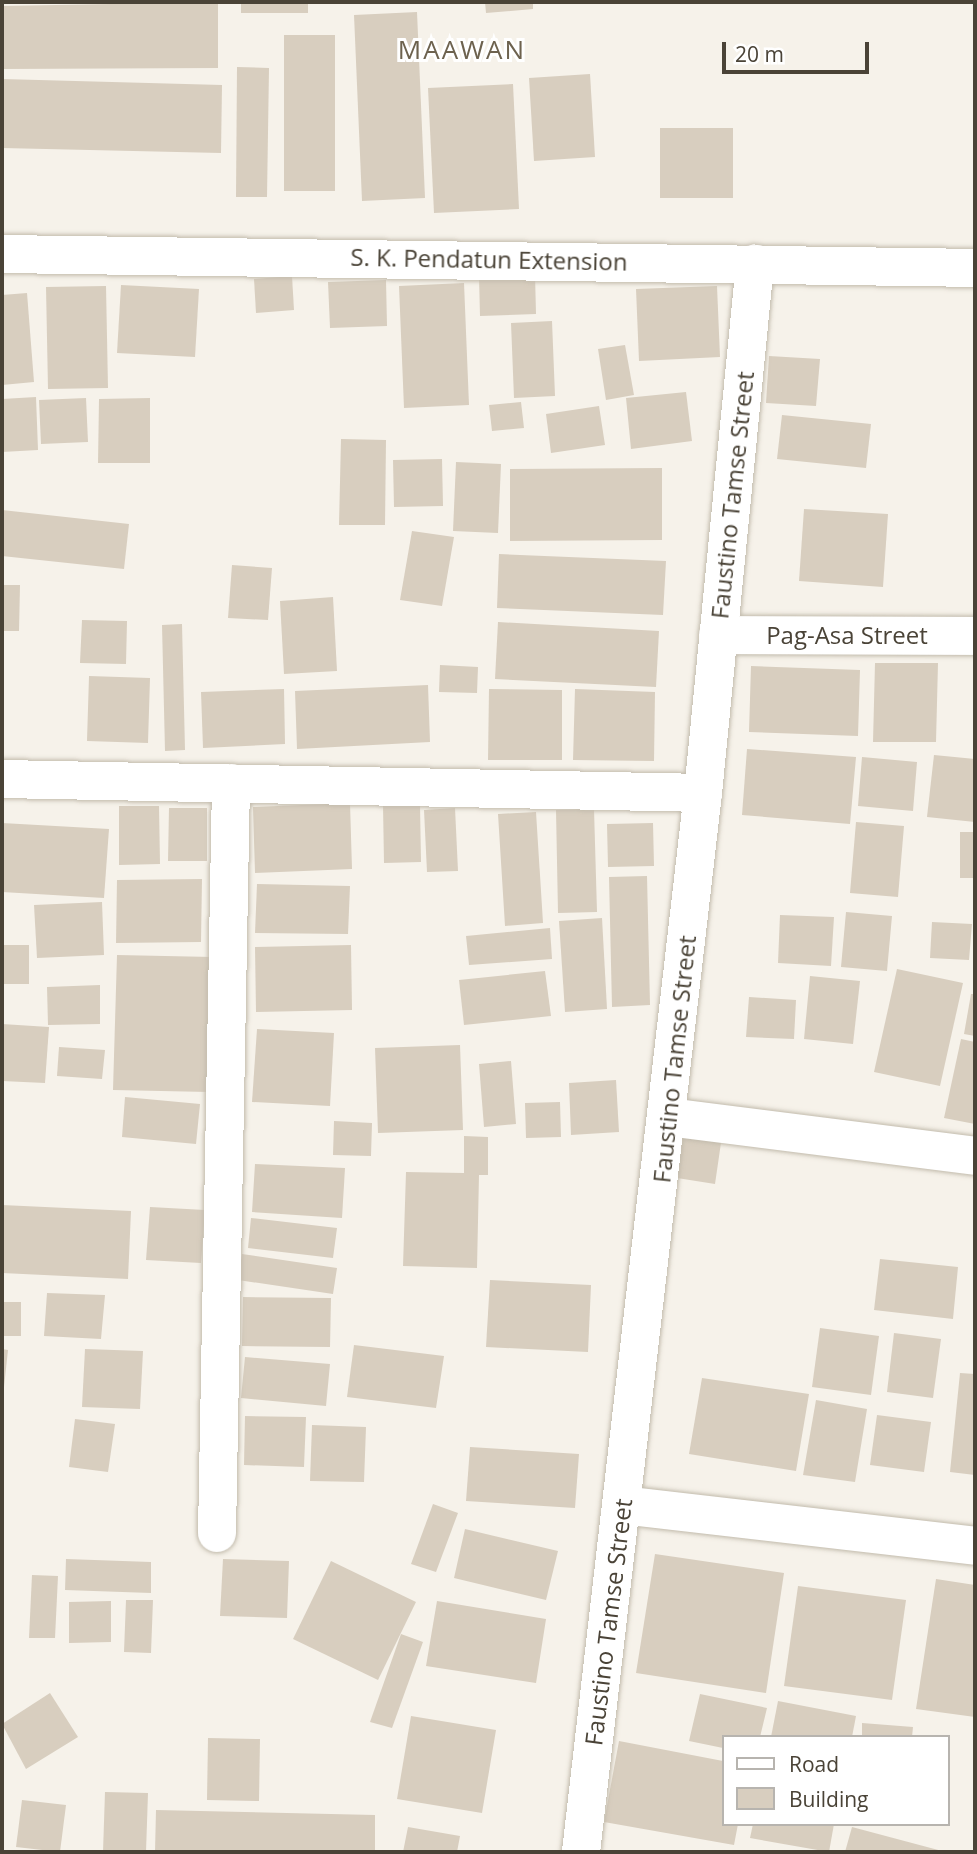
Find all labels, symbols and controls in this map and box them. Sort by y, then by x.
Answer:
scale bar [725,28,872,72]
district label: MAAWAN [399,34,525,66]
text: 20 m [735,40,784,68]
street label: S. K. Pendatun Extension [350,242,628,276]
street label: Faustino Tamse Street [705,370,759,620]
street label: Pag-Asa Street [766,621,928,649]
street label: Faustino Tamse Street [647,934,701,1184]
street label: Faustino Tamse Street [579,1497,637,1747]
legend [722,1735,949,1826]
text: Road [789,1750,839,1778]
text: Building [789,1785,868,1813]

